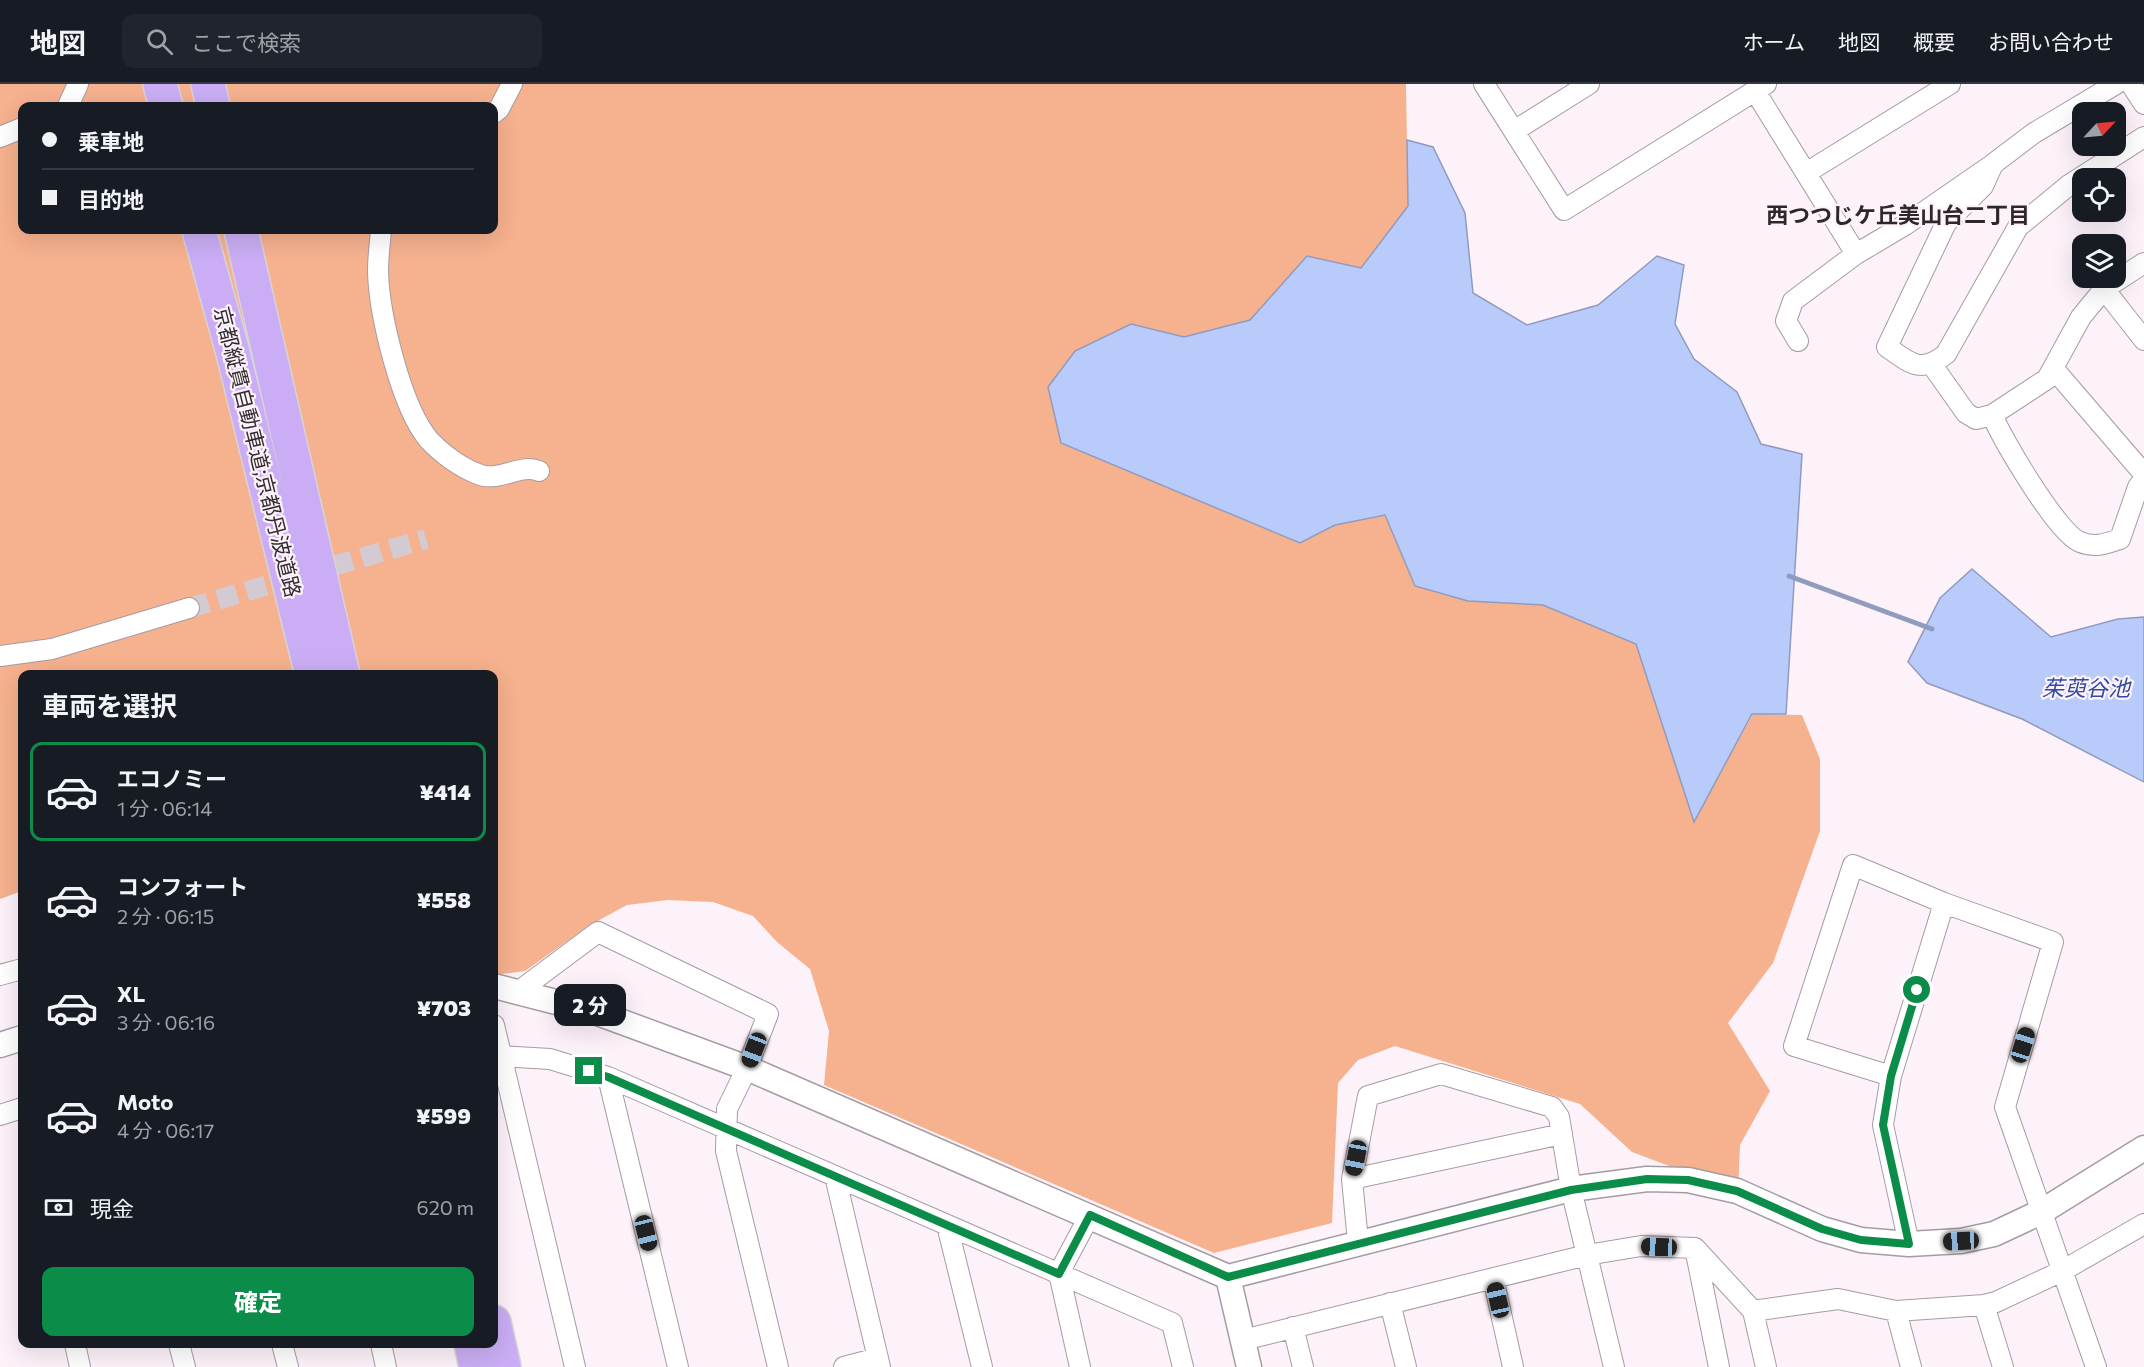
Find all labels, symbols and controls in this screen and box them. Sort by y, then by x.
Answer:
search box [122,14,542,68]
text: 地図 [30,25,86,59]
icon: search [143,25,176,58]
text: ここで検索 [191,29,301,56]
text: ホーム [1743,29,1805,54]
text: 地図 [1838,29,1880,54]
text: 概要 [1913,29,1955,54]
text: お問い合わせ [1988,29,2114,54]
north arrow [2072,102,2126,156]
map controls [2072,102,2126,288]
text: 乗車地 [78,128,144,155]
button: locate [2072,168,2126,222]
text: 目的地 [78,186,144,213]
district label: 西つつじケ丘美山台二丁目 [1766,201,2030,228]
button: layers [2072,234,2126,288]
street label: 京都縦貫自動車道;京都丹波道路 [210,304,307,600]
water label: 茱萸谷池 [2042,674,2132,701]
text: 車両を選択 [42,689,177,722]
icon: car [45,765,99,819]
text: エコノミー [117,765,227,792]
text: ¥414 [419,778,471,805]
text: 1 分 · 06:14 [117,796,212,820]
icon: car [45,873,99,927]
text: コンフォート [117,873,248,900]
text: ¥558 [417,886,471,913]
text: 2 分 · 06:15 [117,904,214,928]
route start [1903,976,1930,1003]
text: XL [117,980,145,1007]
icon: car [45,981,99,1035]
callout: 2 分 [553,984,625,1026]
text: 2 分 [572,993,608,1017]
text: ¥703 [417,994,471,1021]
text: 3 分 · 06:16 [117,1010,215,1034]
car [2009,1025,2037,1065]
car [739,1030,769,1070]
route end [575,1057,602,1084]
text: Moto [117,1088,173,1115]
icon: car [45,1089,99,1143]
text: ¥599 [416,1102,471,1129]
text: 4 分 · 06:17 [117,1118,214,1142]
car [1344,1139,1368,1177]
icon: cash [42,1191,75,1224]
text: 現金 [90,1195,134,1222]
text: 620 m [417,1195,474,1219]
car [633,1213,659,1253]
car [1943,1231,1979,1251]
car [1641,1237,1677,1257]
button: 確定 [42,1267,474,1336]
car [1485,1280,1511,1320]

